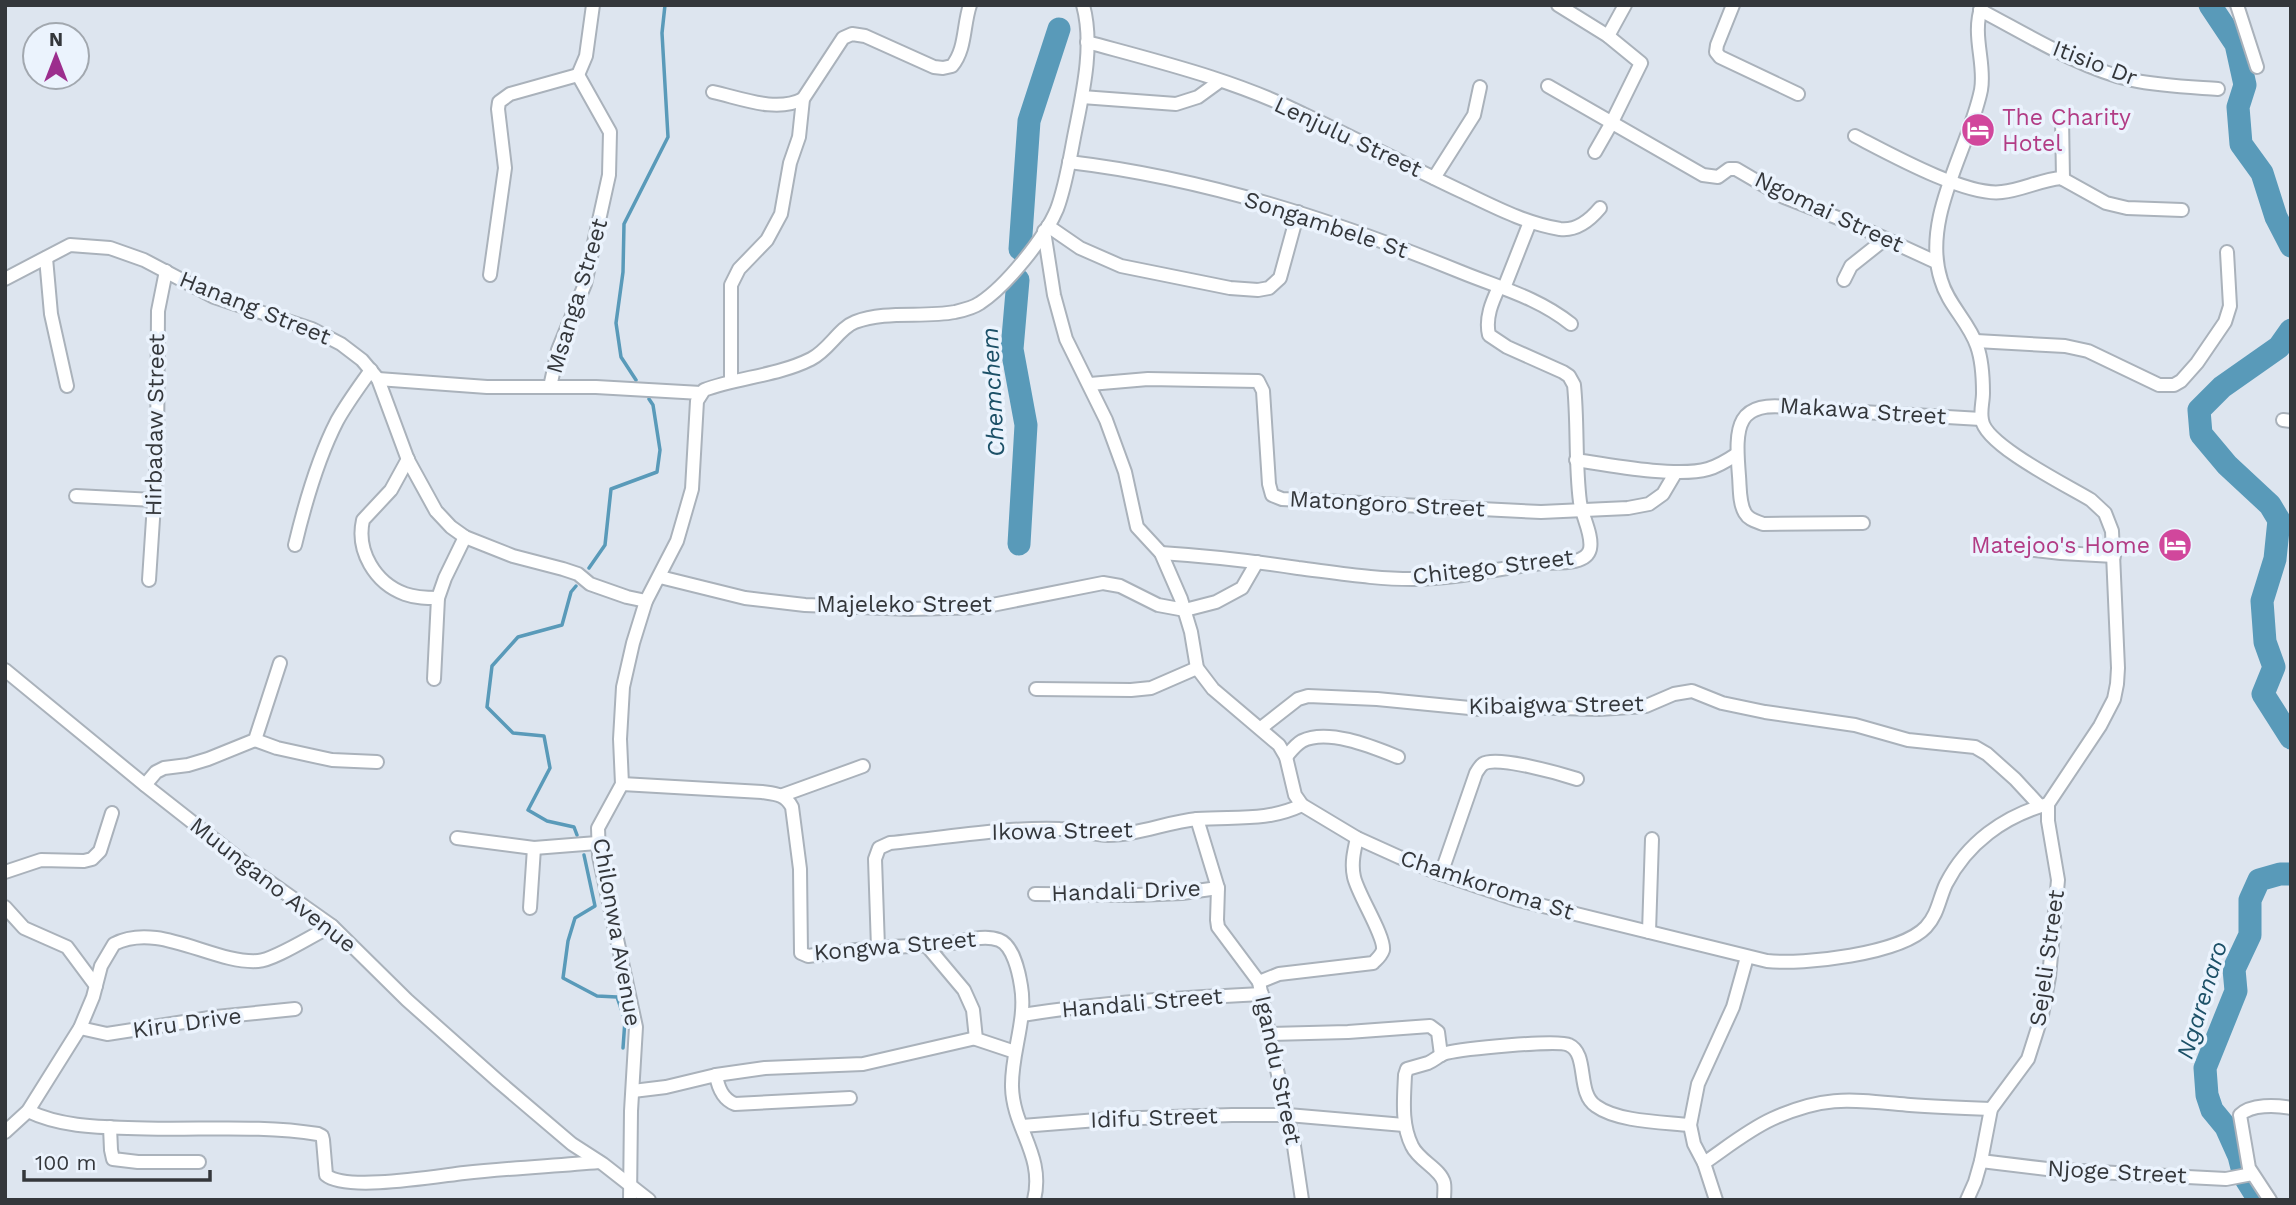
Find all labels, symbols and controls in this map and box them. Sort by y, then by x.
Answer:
north arrow [21,21,91,91]
text: N [49,28,63,51]
street label: Itisio Dr [2049,35,2141,91]
street label: Lenjulu Street [1270,91,1426,183]
place label: The Charity Hotel [2002,104,2131,157]
hotel icon: The Charity Hotel [1959,111,1997,149]
street label: Ngomai Street [1750,166,1908,258]
street label: Songambele St [1241,186,1411,264]
street label: Msanga Street [541,215,613,377]
street label: Hanang Street [176,265,335,351]
water label: Chemchem [976,326,1010,458]
street label: Hirbadaw Street [140,333,170,517]
street label: Makawa Street [1779,392,1947,430]
street label: Matongoro Street [1289,485,1486,523]
hotel icon: Matejoo's Home [2156,526,2194,564]
place label: Matejoo's Home [1971,532,2150,559]
street label: Chitego Street [1411,544,1575,590]
street label: Majeleko Street [816,591,992,618]
street label: Kibaigwa Street [1468,690,1644,720]
street label: Muungano Avenue [184,812,362,958]
street label: Ikowa Street [991,816,1133,846]
street label: Chilonwa Avenue [587,836,647,1028]
street label: Chamkoroma St [1397,844,1578,926]
street label: Handali Drive [1051,875,1201,907]
street label: Sejeli Street [2024,888,2070,1028]
street label: Kongwa Street [813,925,978,967]
water label: Ngarenaro [2171,938,2233,1062]
street label: Handali Street [1060,982,1224,1023]
street label: Igandu Street [1249,993,1307,1147]
street label: Kiru Drive [131,1002,243,1044]
street label: Idifu Street [1090,1102,1219,1134]
scale bar [24,1138,210,1182]
text: 100 m [35,1150,97,1175]
street label: Njoge Street [2047,1155,2188,1189]

